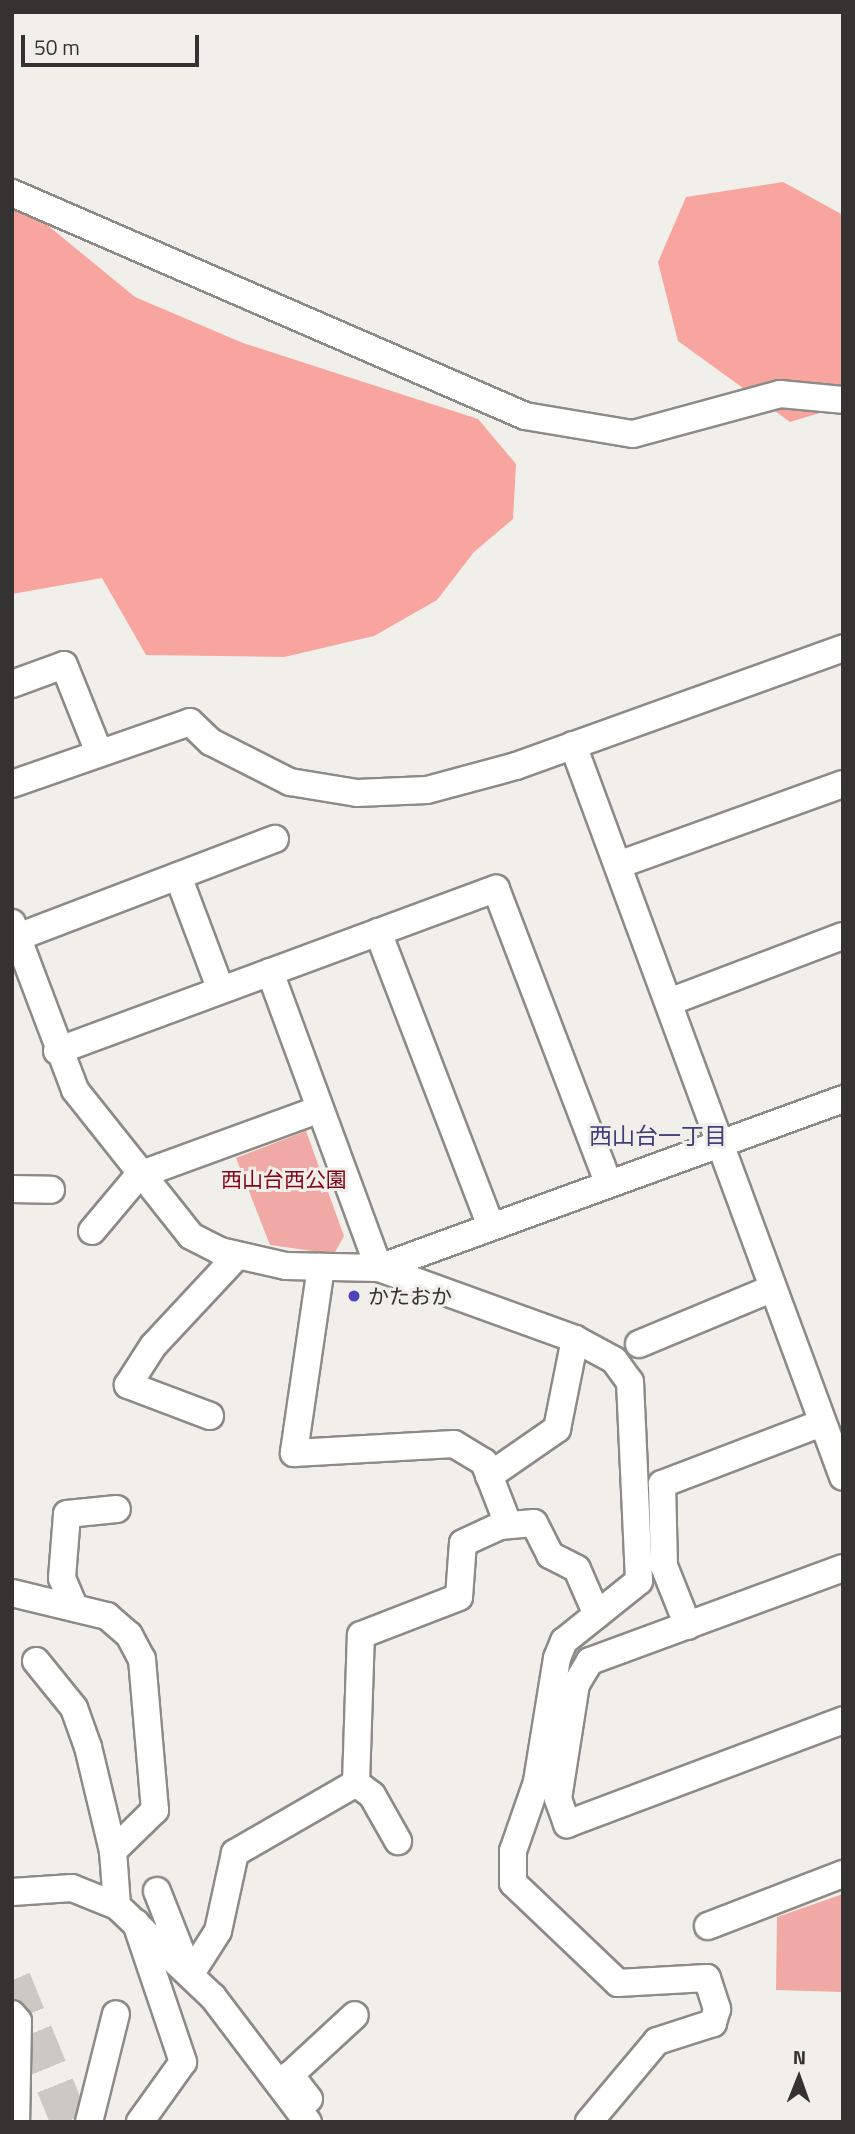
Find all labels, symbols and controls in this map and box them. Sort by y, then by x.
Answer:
scale bar [24,21,203,65]
text: 50 m [34,31,80,63]
district label: 西山台一丁目 [589,1122,727,1150]
park label: 西山台西公園 [221,1166,347,1192]
place label: かたおか [368,1283,452,1309]
marker: かたおか [346,1288,362,1304]
text: N [793,2042,806,2071]
north arrow [764,2043,834,2113]

